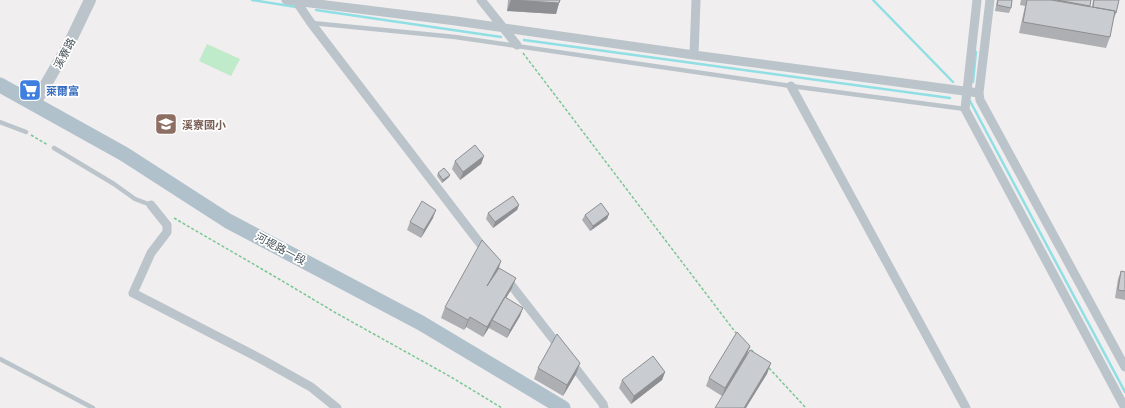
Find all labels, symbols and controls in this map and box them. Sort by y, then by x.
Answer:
street label: 溪寮路 [51,35,77,71]
supermarket icon: 萊爾富 [17,77,43,103]
place label: 萊爾富 [46,84,79,97]
school or university icon: 溪寮國小 [153,111,179,137]
place label: 溪寮國小 [182,118,226,131]
street label: 河堤路一段 [254,229,308,267]

